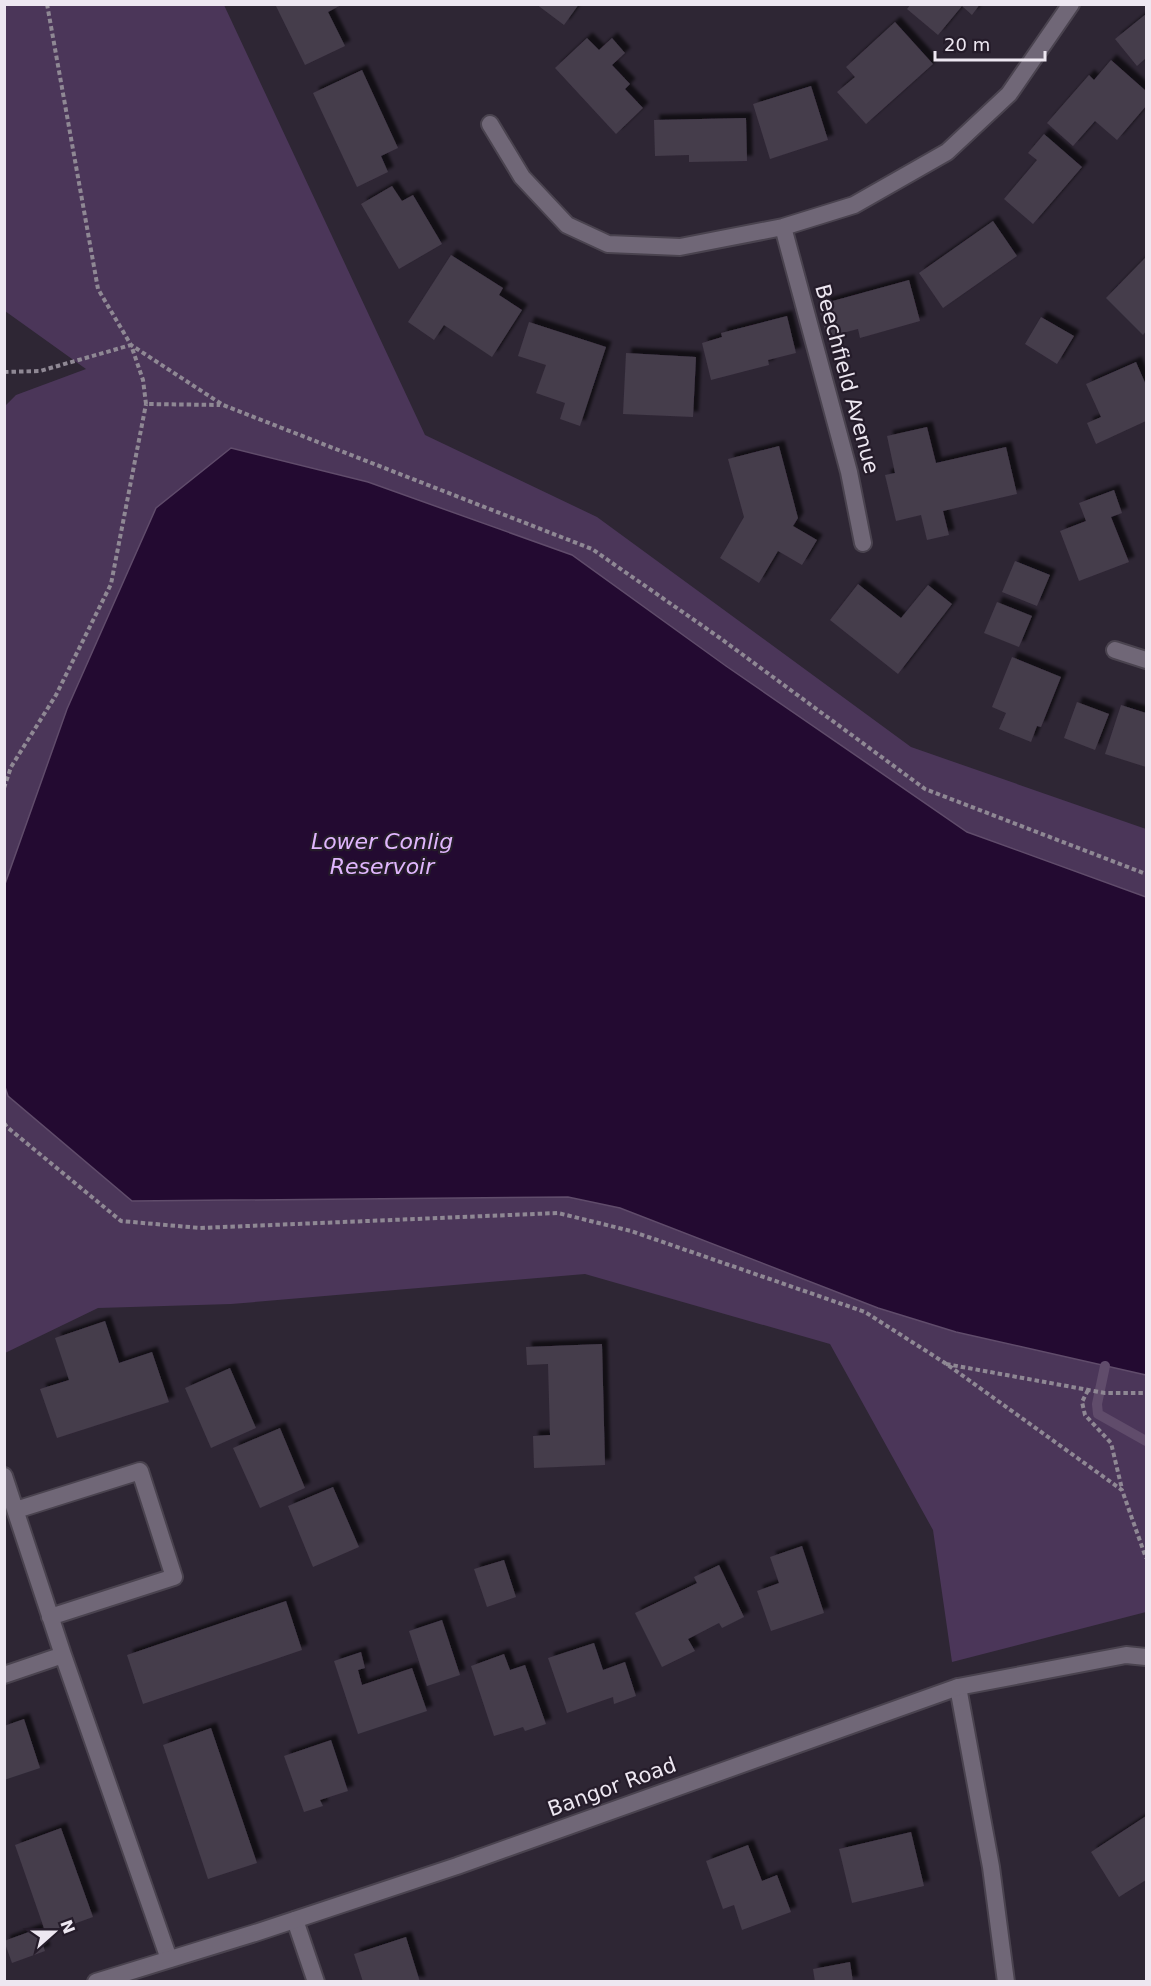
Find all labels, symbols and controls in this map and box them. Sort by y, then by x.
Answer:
scale bar [935,24,1044,62]
text: 20 m [944,34,990,55]
street label: Beechfield Avenue [810,282,884,476]
water label: Lower Conlig Reservoir [311,829,453,879]
street label: Bangor Road [545,1753,679,1821]
north arrow [24,1902,84,1962]
text: N [56,1917,79,1936]

